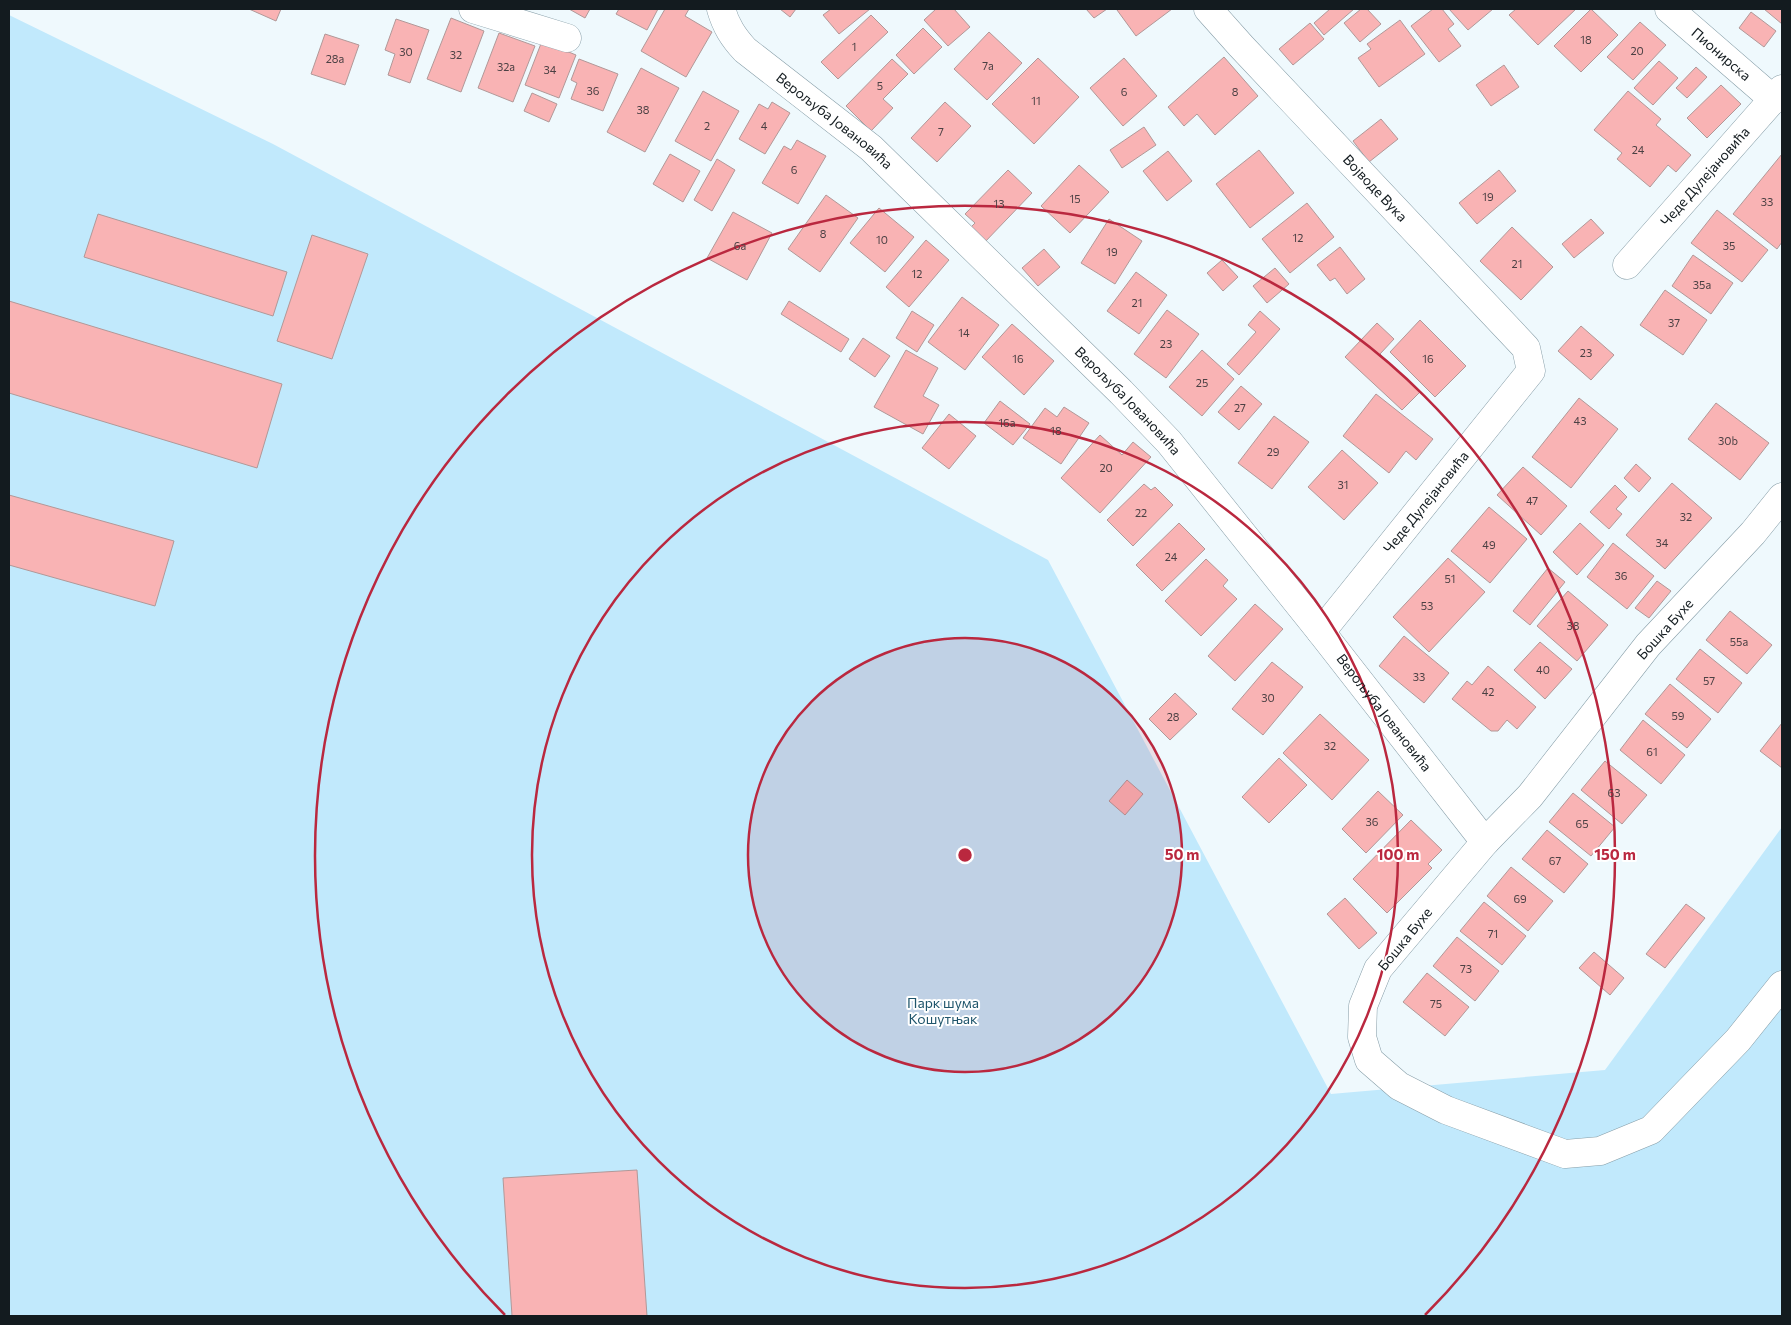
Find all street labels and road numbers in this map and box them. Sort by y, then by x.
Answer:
street label: Пионирска [1688,24,1755,84]
street label: Верољуба Јовановића [773,69,896,172]
street label: Чеде Дулејановића [1657,123,1753,229]
street label: Војводе Вука [1340,151,1411,225]
street label: Верољуба Јовановића [1072,343,1185,458]
street label: Чеде Дулејановића [1379,447,1472,556]
street label: Бошка Бухе [1633,595,1697,663]
street label: Верољуба Јовановића [1333,650,1436,775]
street label: Бошка Бухе [1374,904,1435,974]

